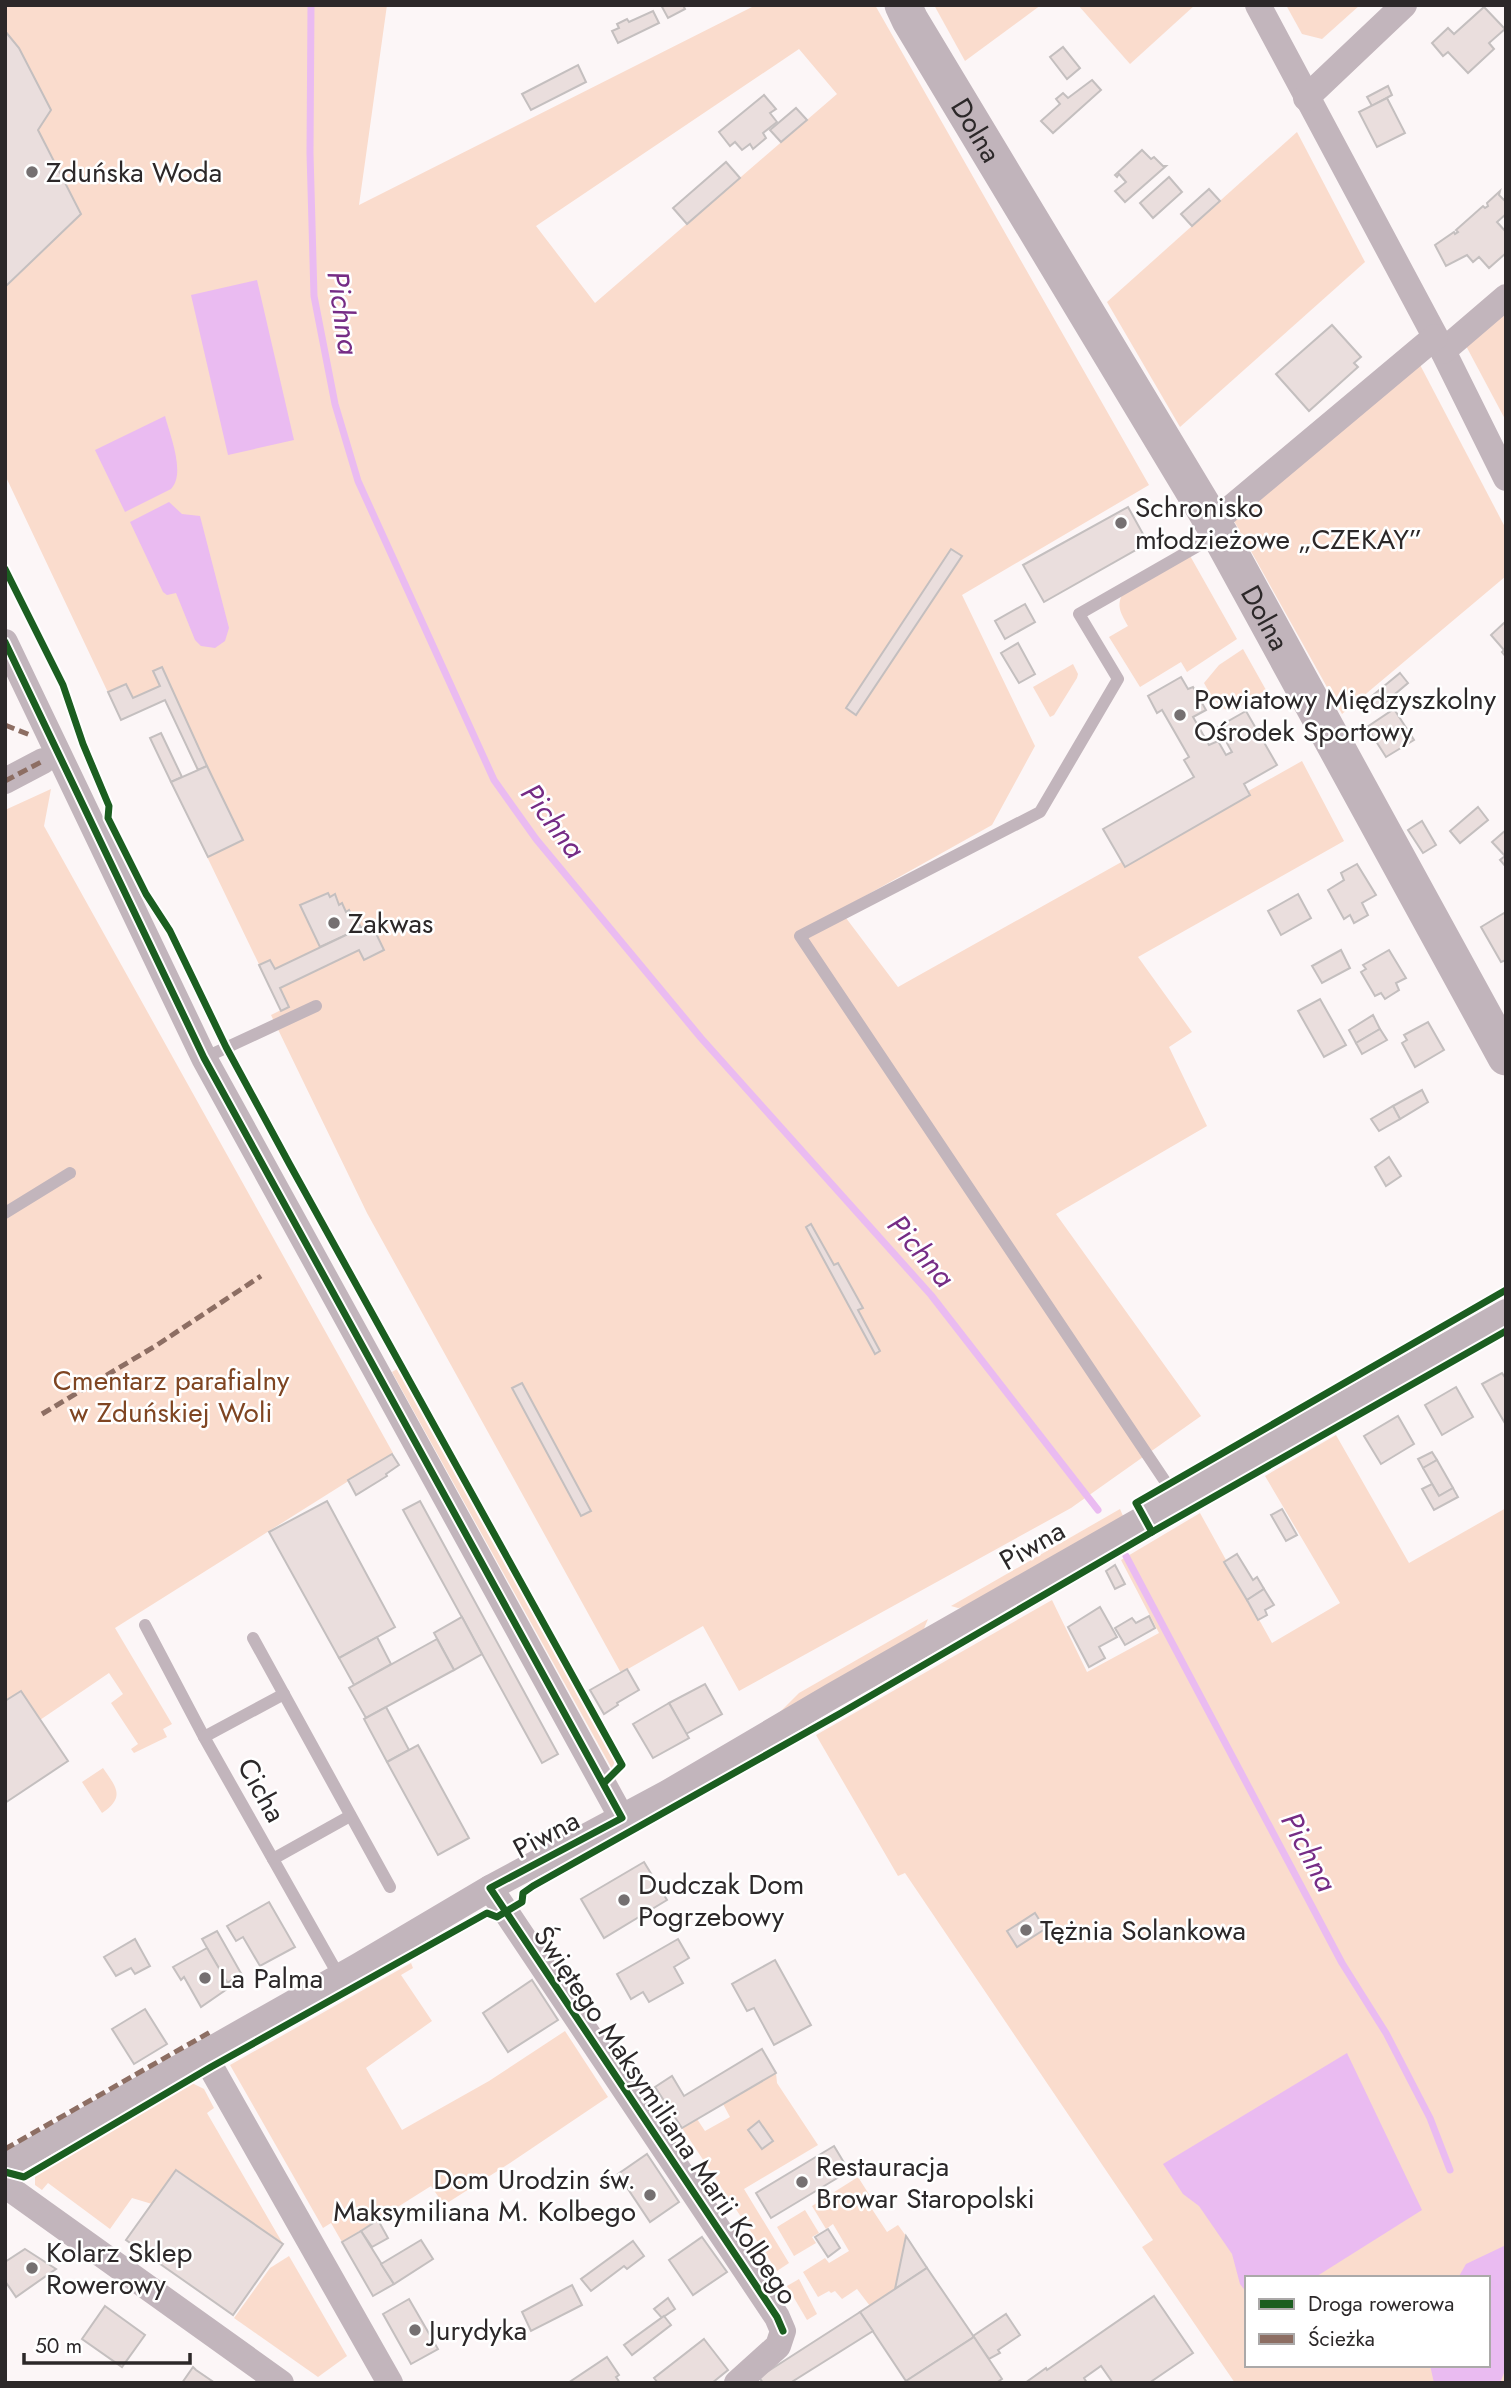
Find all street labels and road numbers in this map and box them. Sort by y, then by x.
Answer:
street label: Dolna [940,90,1011,170]
street label: Dolna [1230,578,1299,658]
street label: Piwna [992,1510,1073,1581]
street label: Cicha [227,1751,296,1830]
street label: Piwna [506,1800,587,1869]
street label: Świętego Maksymiliana Marii Kolbego [523,1918,808,2313]

